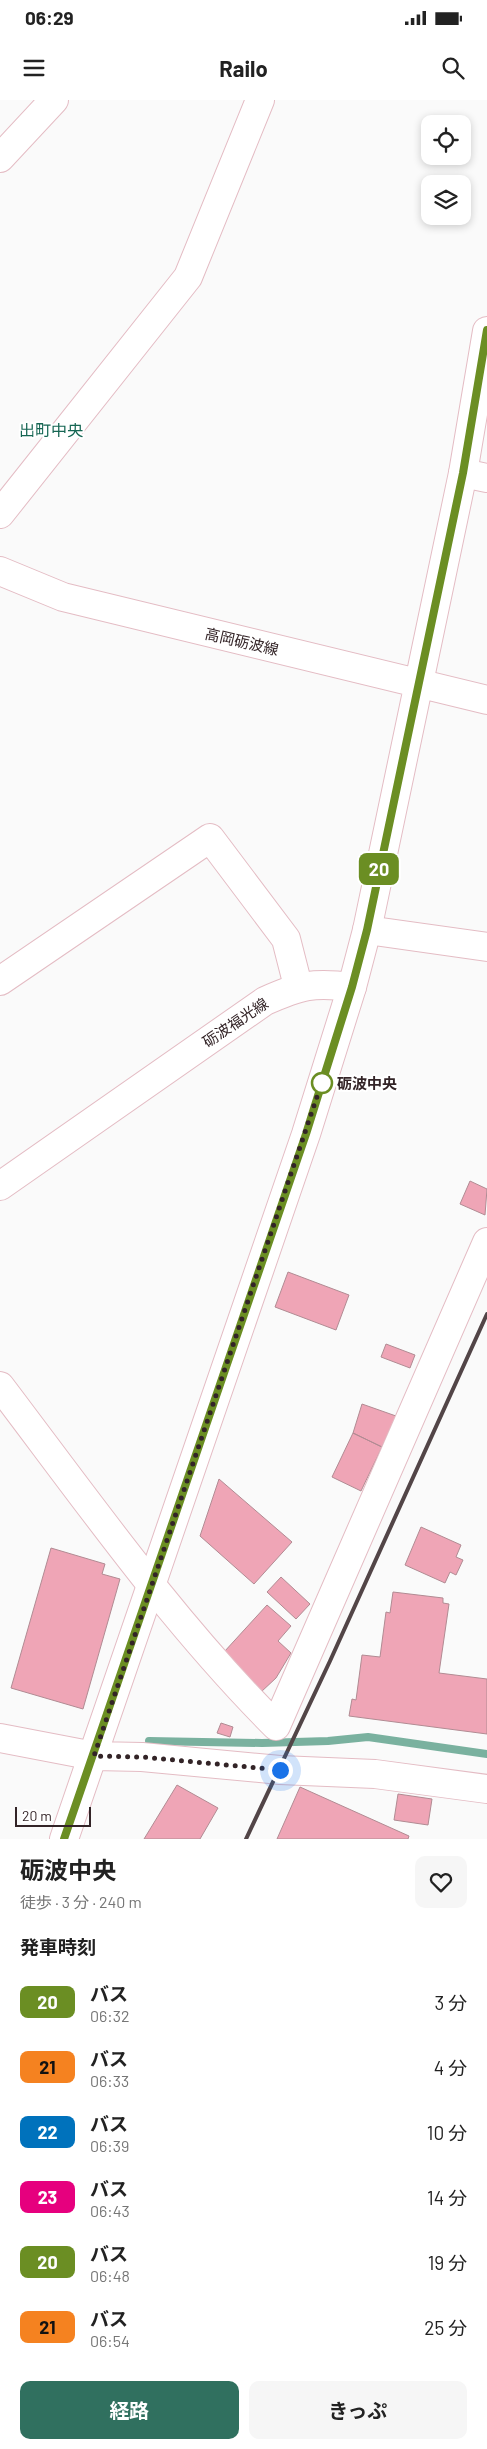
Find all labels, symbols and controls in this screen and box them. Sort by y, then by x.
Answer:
text: 06:29 [25,6,74,29]
icon: menu [20,54,48,82]
icon: search [439,54,467,82]
text: Railo [219,55,268,81]
map controls [421,115,471,225]
button: locate [421,115,471,165]
button: layers [421,175,471,225]
district label: 出町中央 [19,420,83,439]
street label: 高岡砺波線 [203,624,281,658]
line badge: 20 [356,853,402,885]
text: 20 [369,858,389,880]
street label: 砺波福光線 [199,994,271,1050]
marker: 砺波中央 [311,1072,333,1094]
place label: 砺波中央 [337,1074,397,1092]
your location [268,1758,293,1783]
scale bar [15,1804,91,1827]
text: 20 m [22,1807,52,1824]
text: 砺波中央 [20,1855,116,1884]
button: heart [415,1856,467,1908]
text: 徒歩 · 3 分 · 240 m [20,1892,142,1911]
text: 発車時刻 [20,1935,96,1958]
text: バス [90,1982,128,2005]
text: 20 [37,1991,58,2013]
text: 3 分 [434,1991,467,2014]
text: 06:32 [90,2006,130,2025]
text: バス [90,2047,128,2070]
text: 21 [39,2056,56,2078]
text: 4 分 [434,2056,467,2079]
text: 06:33 [90,2071,129,2090]
text: バス [90,2112,128,2135]
text: 22 [37,2121,58,2143]
text: 10 分 [427,2121,467,2144]
text: 06:39 [90,2136,129,2155]
text: バス [90,2177,128,2200]
text: 23 [38,2186,57,2208]
text: 14 分 [427,2186,467,2209]
text: 06:43 [90,2201,130,2220]
text: バス [90,2242,128,2265]
text: 20 [37,2251,58,2273]
text: 19 分 [428,2251,467,2274]
text: 06:48 [90,2266,130,2285]
text: バス [90,2307,128,2330]
text: 21 [39,2316,56,2338]
text: 25 分 [424,2316,467,2339]
text: 06:54 [90,2331,130,2350]
button: 経路 [20,2381,239,2439]
button: きっぷ [249,2381,467,2439]

